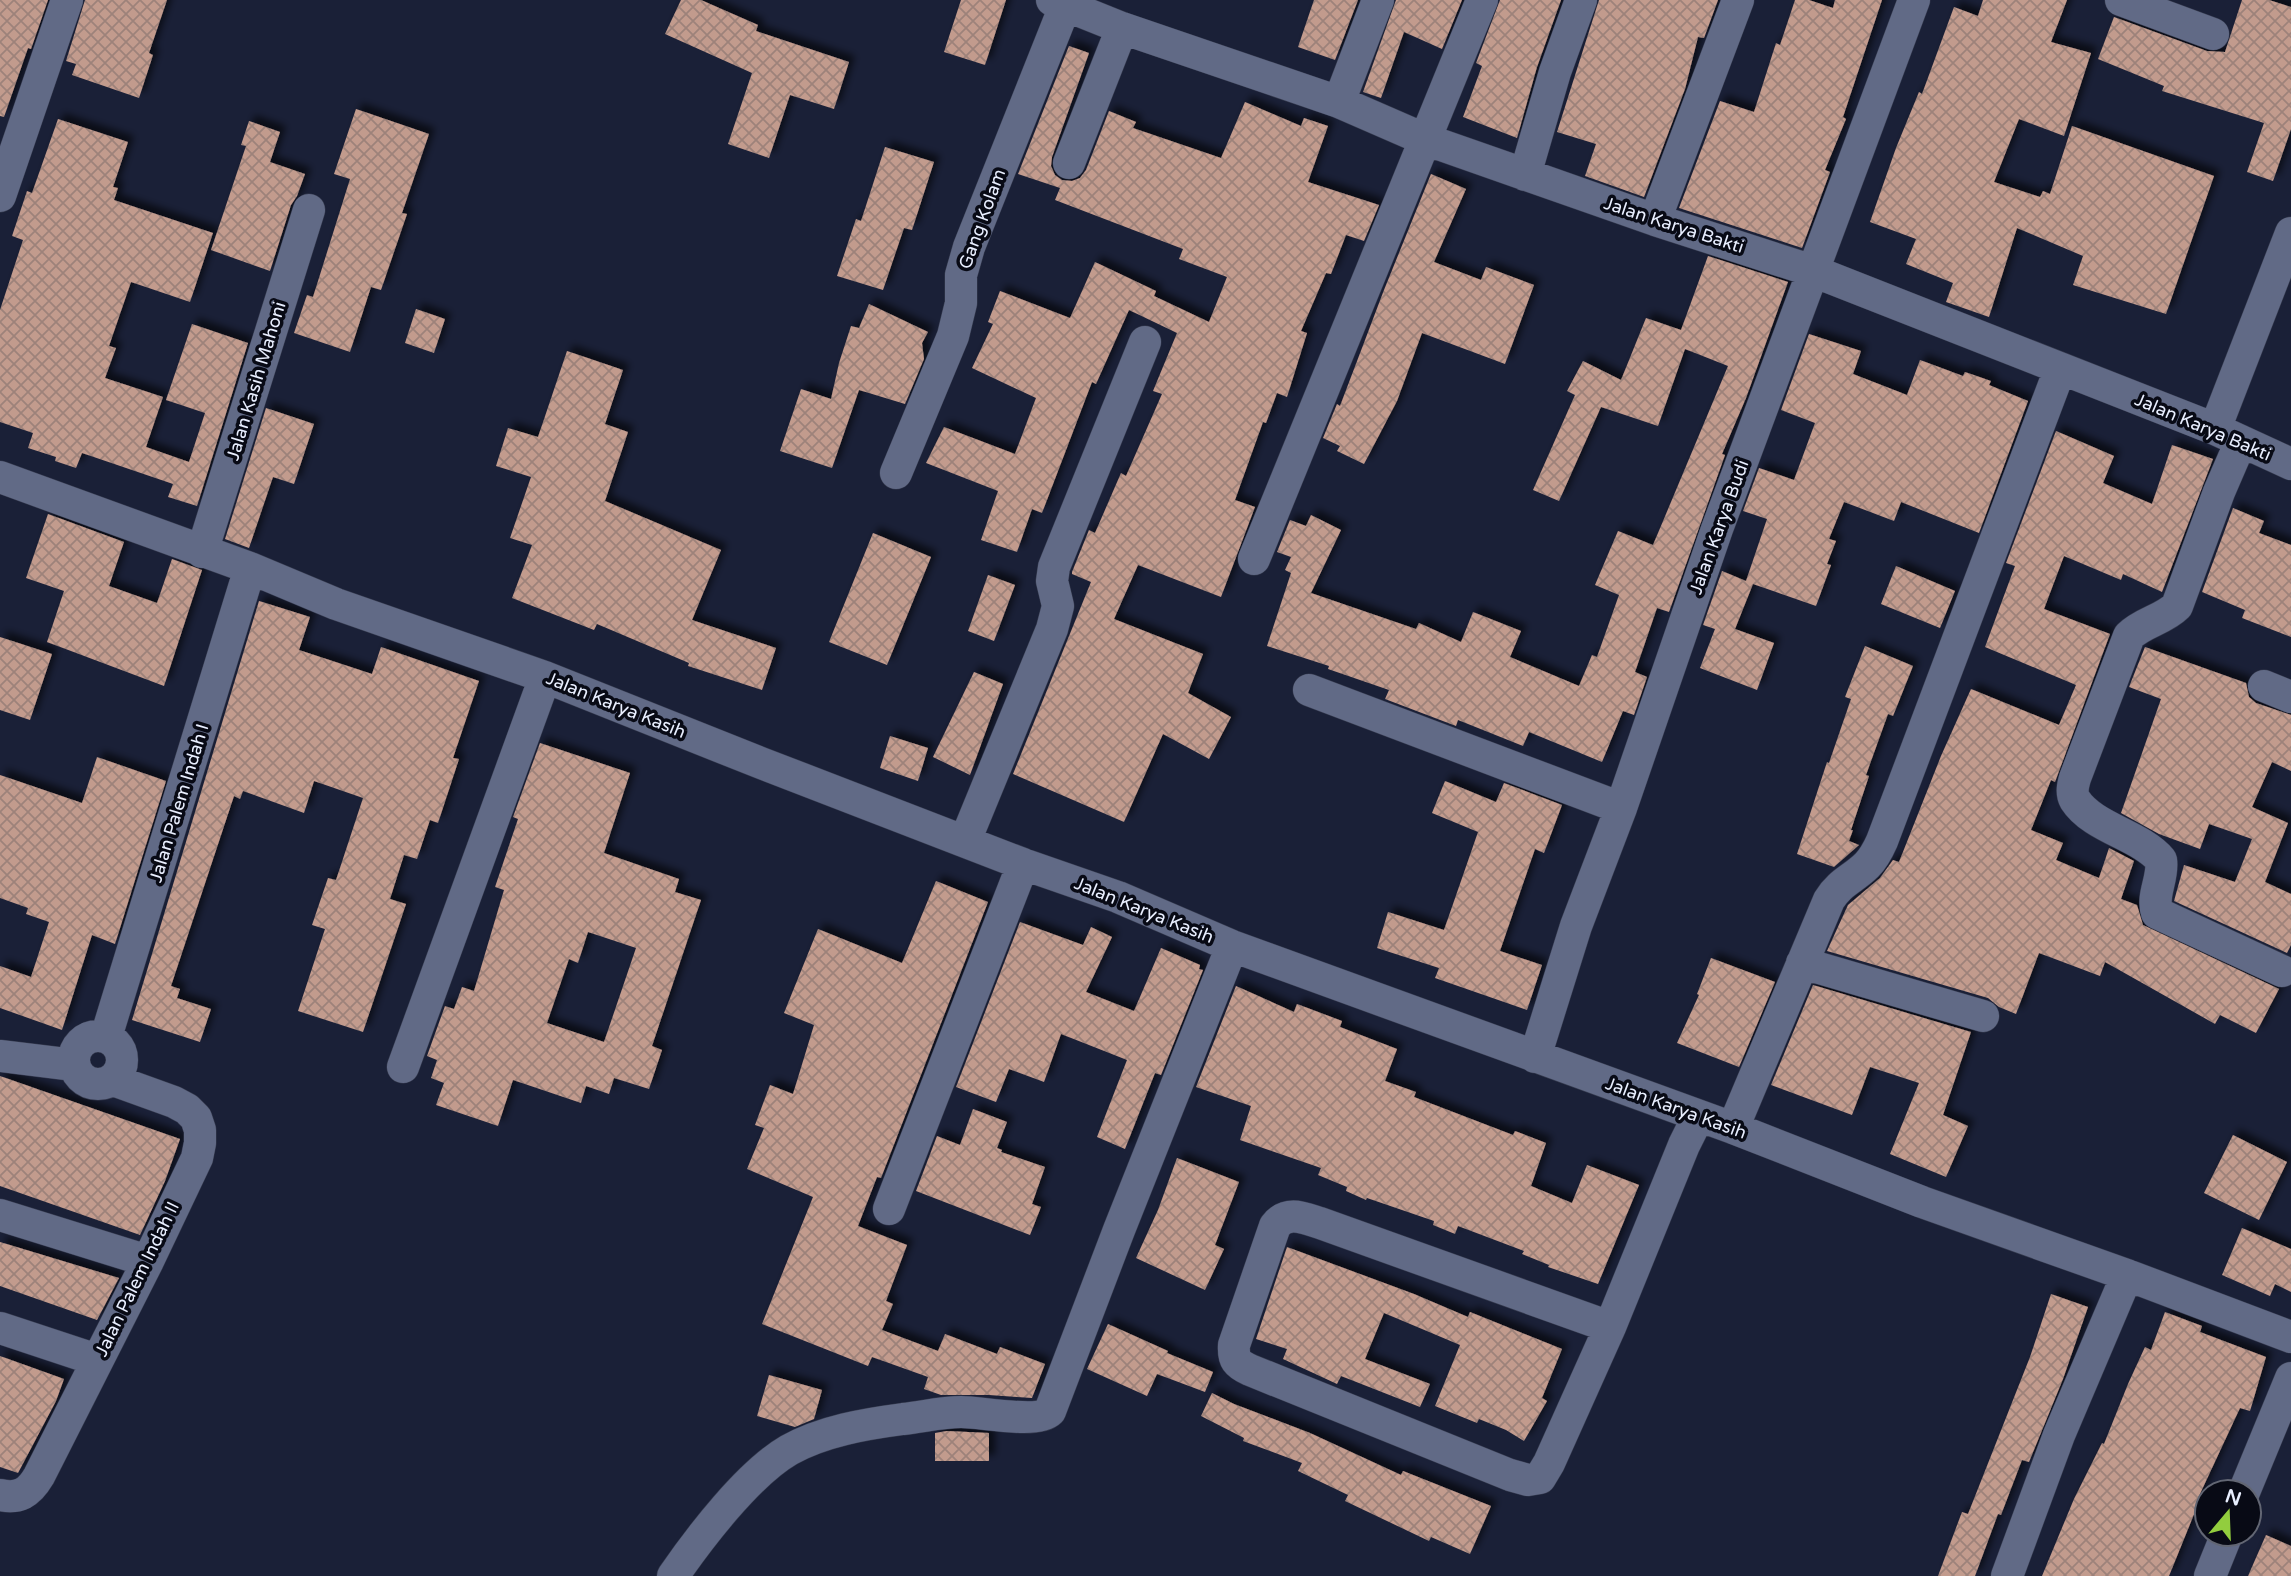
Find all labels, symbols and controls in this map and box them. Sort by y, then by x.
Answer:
street label: Gang Kolam [954,166,1010,272]
street label: Jalan Karya Bakti [1601,192,1747,258]
street label: Jalan Kasih Mahoni [221,299,291,463]
street label: Jalan Karya Bakti [2132,388,2274,466]
street label: Jalan Karya Budi [1684,457,1754,597]
street label: Jalan Karya Kasih [543,667,689,743]
street label: Jalan Palem Indah I [144,721,214,885]
street label: Jalan Karya Kasih [1071,872,1217,948]
street label: Jalan Karya Kasih [1602,1072,1750,1144]
street label: Jalan Palem Indah II [90,1198,184,1360]
north arrow [2193,1478,2263,1548]
text: N [2222,1485,2244,1511]

